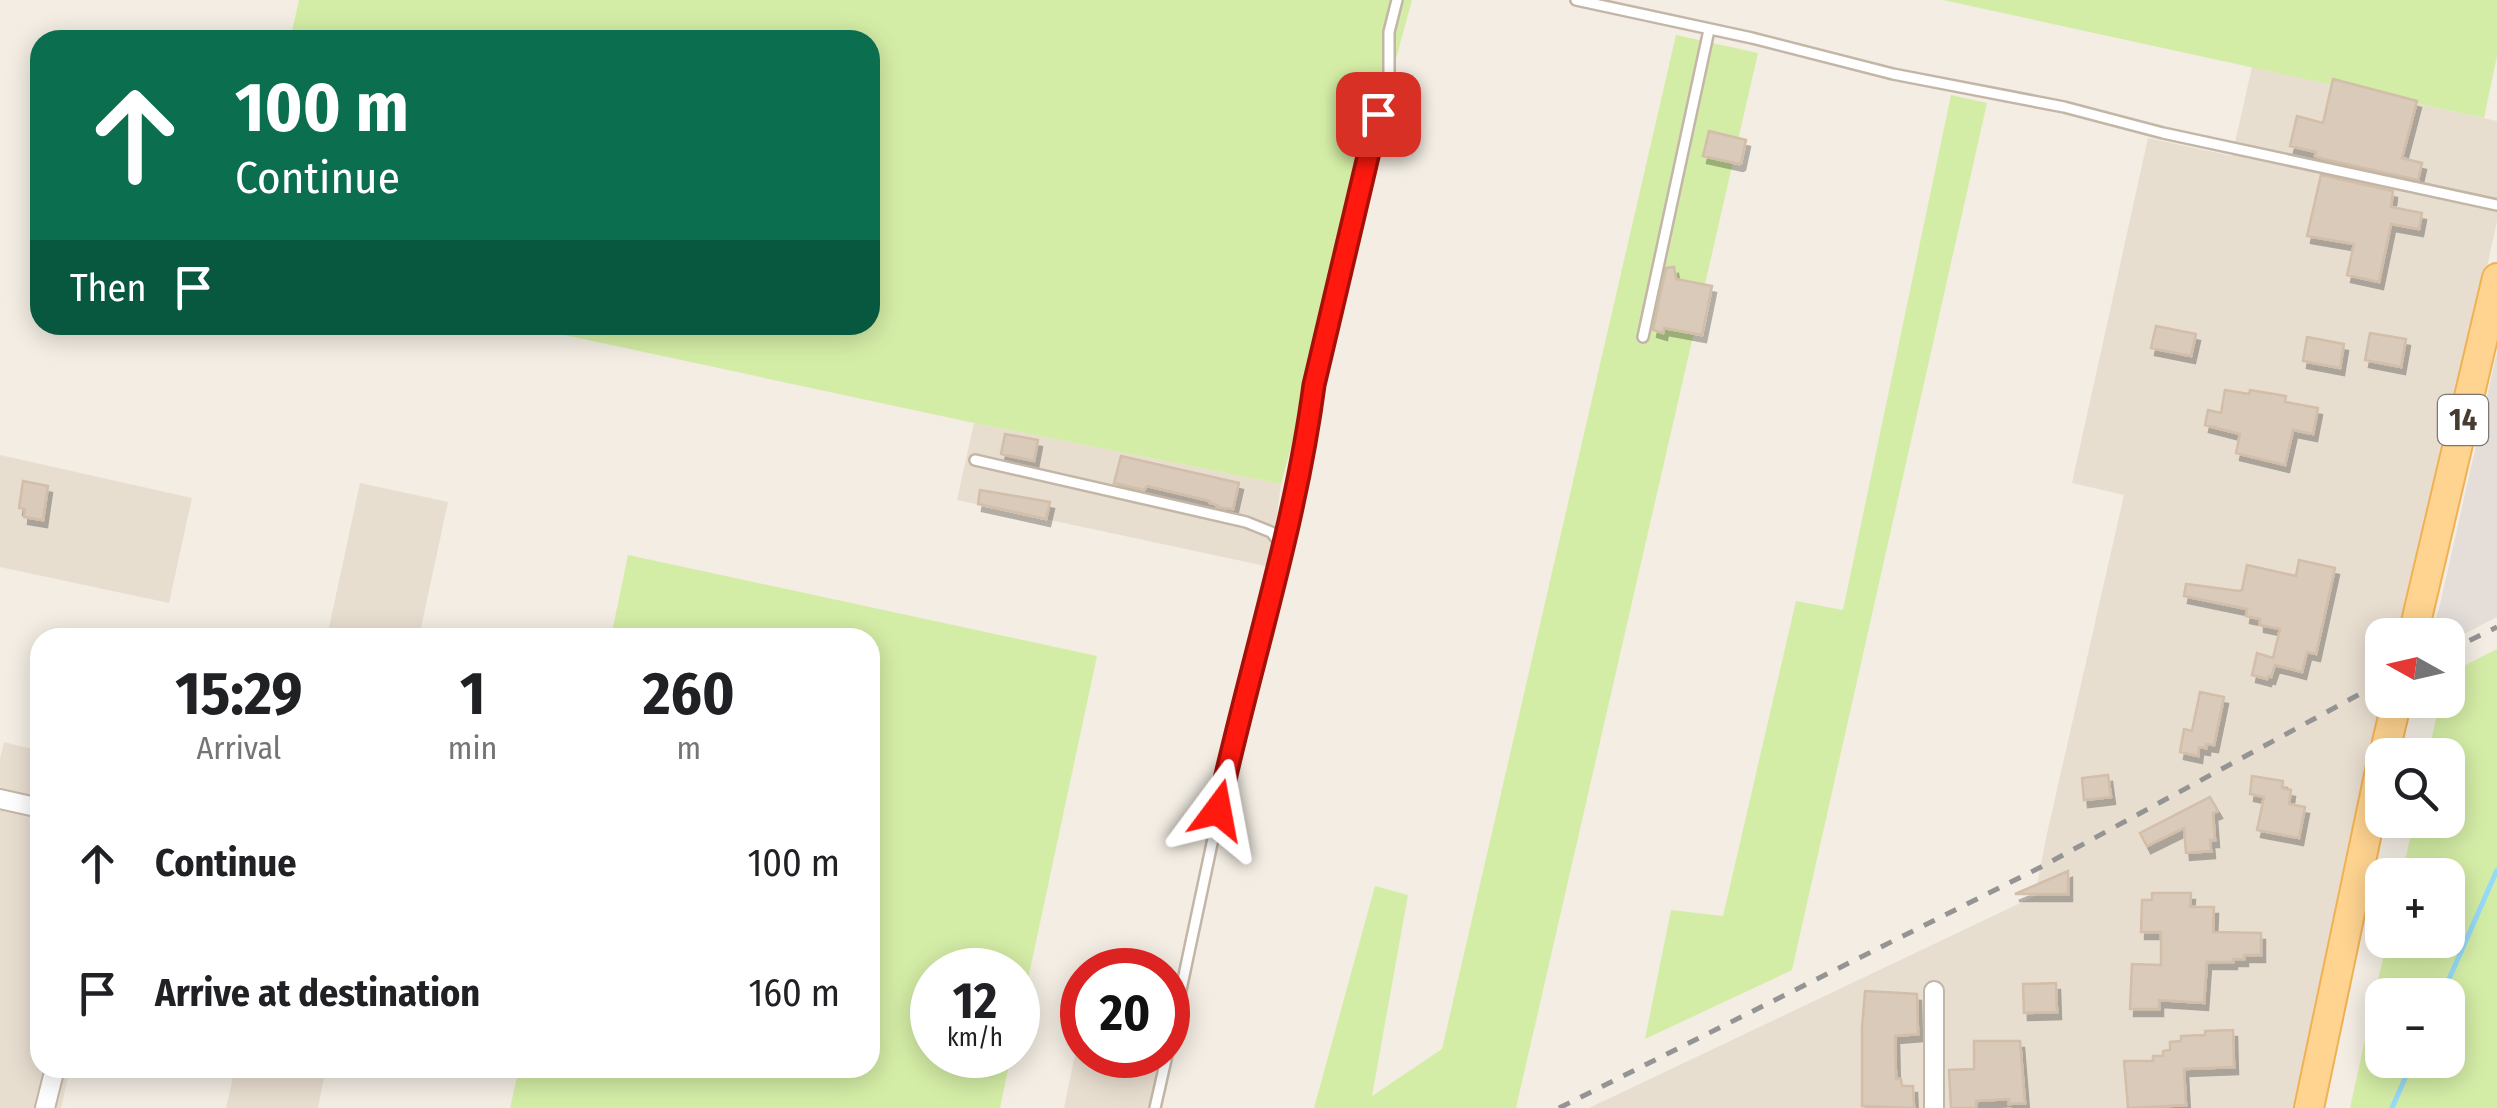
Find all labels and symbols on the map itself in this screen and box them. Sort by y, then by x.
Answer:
pin [1336,72,1421,157]
road number: 14 [2438,395,2488,445]
north arrow [2365,618,2465,718]
position arrow [1166,758,1270,862]
speed limit sign: 20 [1060,948,1190,1078]

